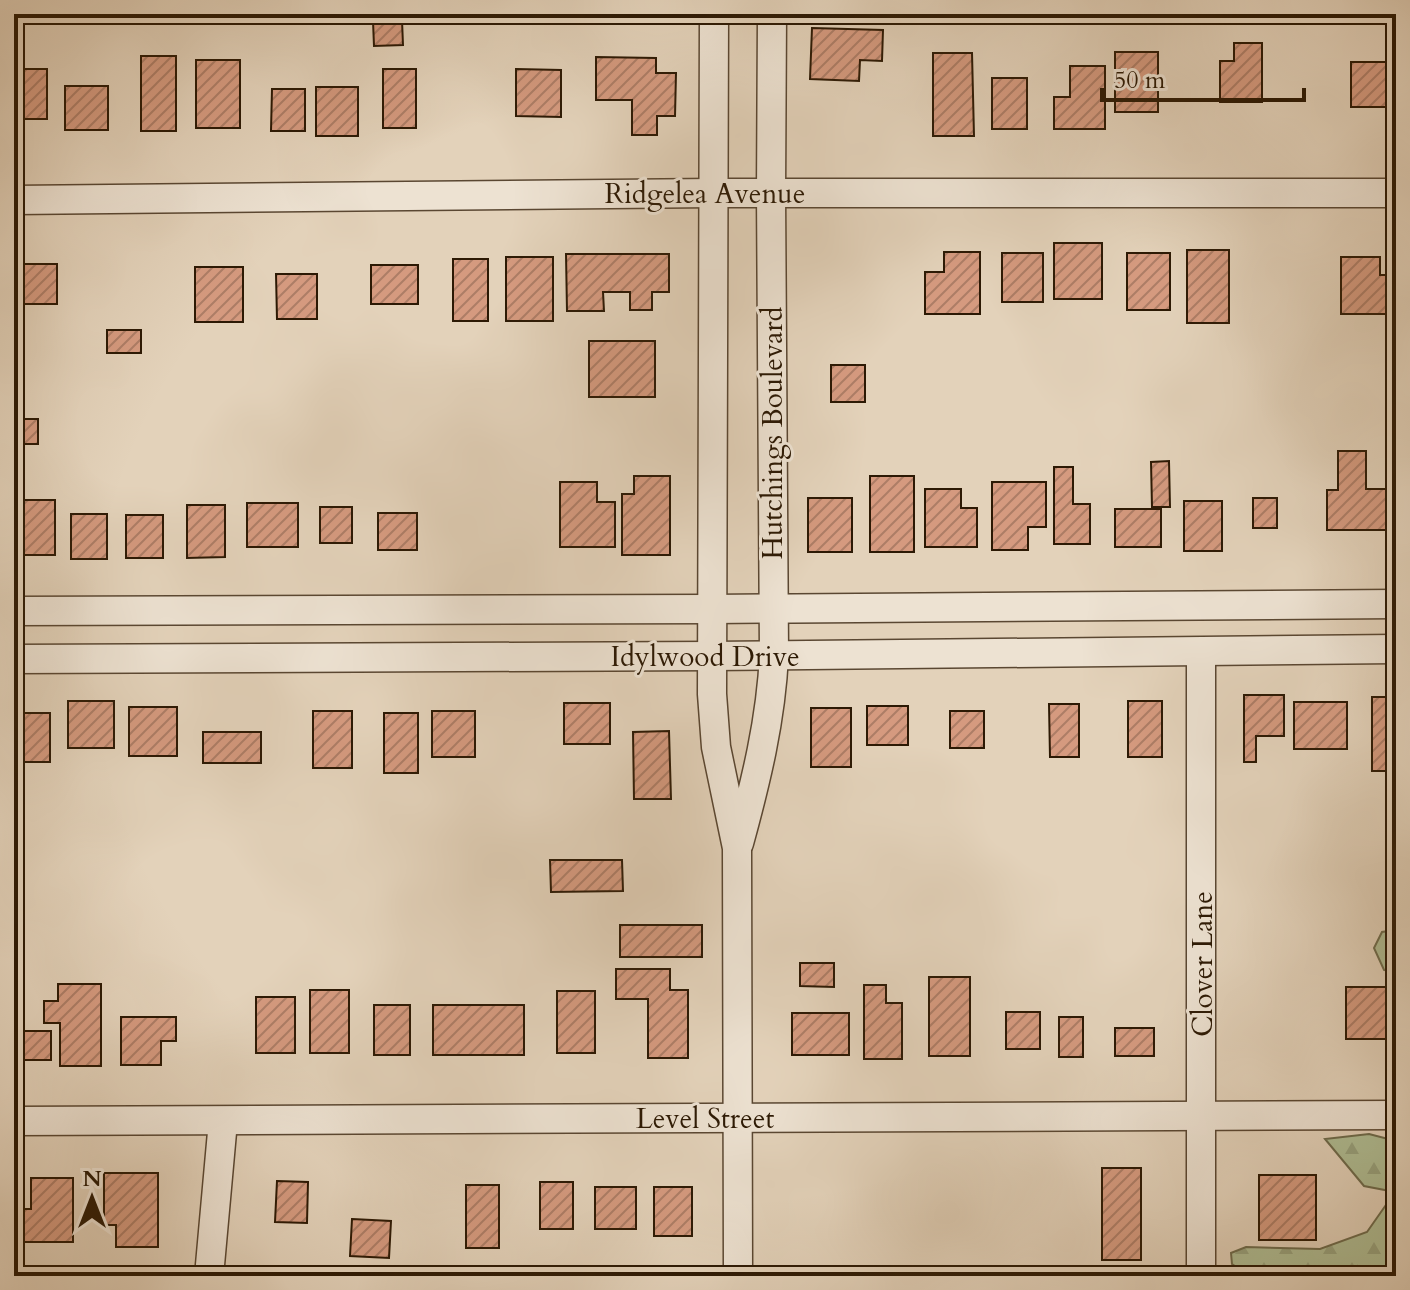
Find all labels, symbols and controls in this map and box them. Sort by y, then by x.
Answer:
scale bar [1102,52,1304,102]
text: 50 m [1114,64,1166,97]
street label: Ridgelea Avenue [605,175,805,213]
street label: Hutchings Boulevard [754,306,792,559]
street label: Idylwood Drive [610,638,800,676]
street label: Clover Lane [1184,891,1222,1037]
street label: Level Street [636,1100,774,1138]
north arrow [52,1158,132,1238]
text: N [82,1164,102,1194]

